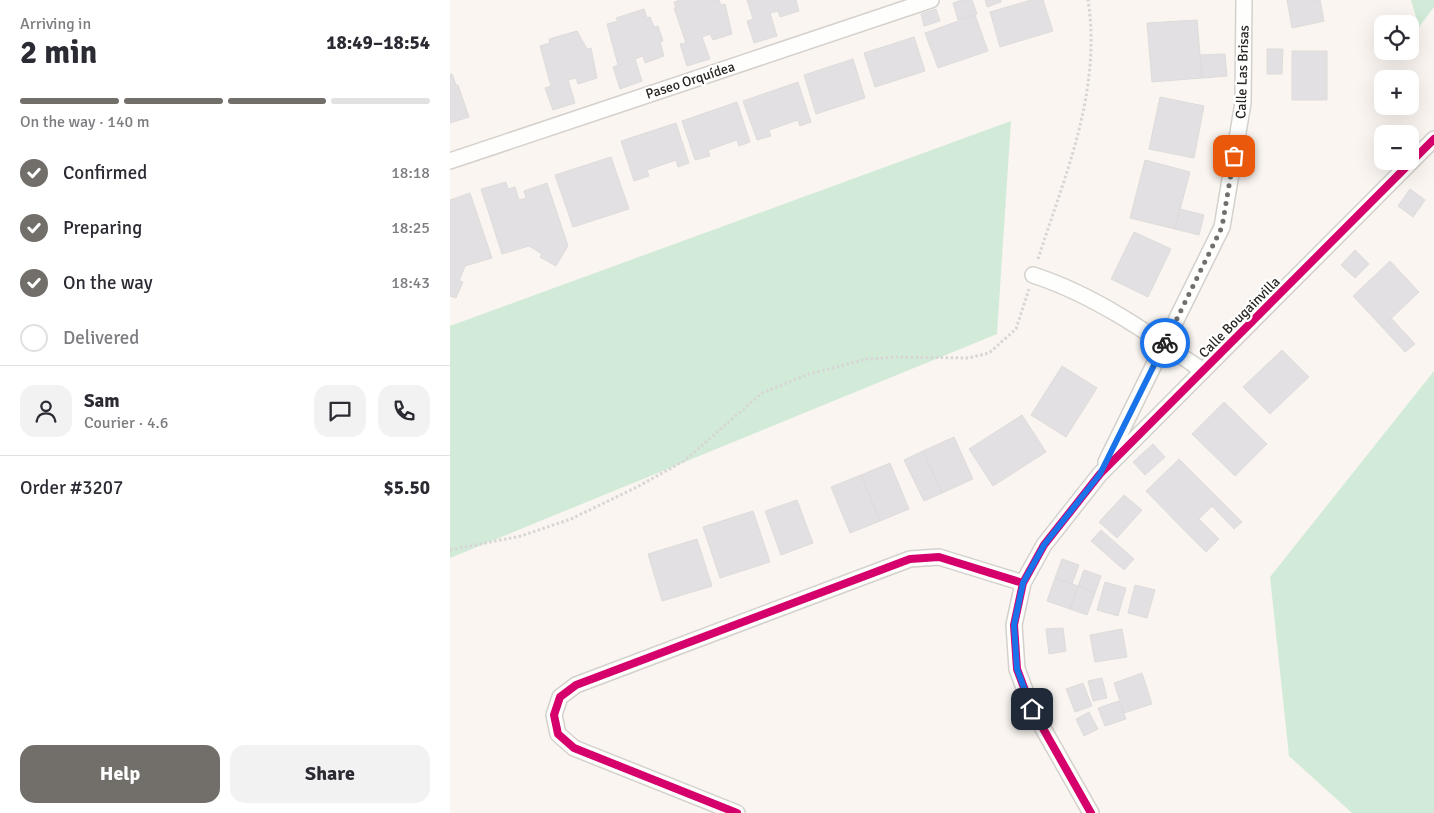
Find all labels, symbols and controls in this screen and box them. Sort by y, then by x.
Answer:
text: Arriving in [20,14,91,34]
map controls [1374,15,1419,170]
button: locate [1374,15,1419,60]
street label: Calle Las Brisas [1232,25,1253,119]
text: 18:49–18:54 [326,31,430,55]
text: 2 min [20,33,97,72]
street label: Paseo Orquídea [643,58,737,103]
button: + [1374,70,1419,115]
text: On the way · 140 m [20,112,150,132]
button: − [1374,125,1419,170]
pin [1213,135,1255,177]
icon: bag [1220,142,1248,170]
icon: check [20,159,48,187]
text: Confirmed [63,161,147,185]
text: 18:18 [391,163,430,183]
icon: check [20,214,48,242]
text: Preparing [63,216,142,240]
text: 18:25 [391,218,430,238]
icon: check [20,269,48,297]
text: On the way [63,271,153,295]
text: 18:43 [391,273,430,293]
street label: Calle Bougainvilla [1195,273,1283,361]
courier [1140,318,1190,368]
text: Delivered [63,326,139,350]
icon: bike [1151,329,1179,357]
button: person [20,385,72,437]
button: chat [314,385,366,437]
button: phone [378,385,430,437]
text: Sam [84,389,120,413]
text: Courier · 4.6 [84,413,168,433]
text: Order #3207 [20,476,123,500]
text: $5.50 [384,476,430,500]
pin [1011,688,1053,730]
icon: home [1018,695,1046,723]
button: Help [20,745,220,803]
button: Share [230,745,430,803]

